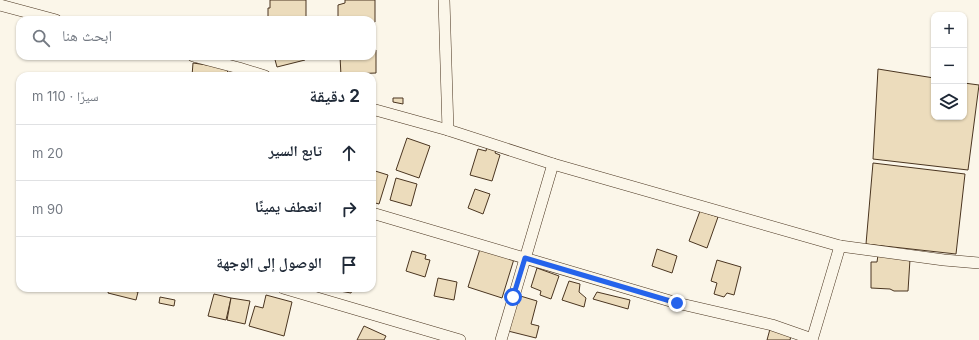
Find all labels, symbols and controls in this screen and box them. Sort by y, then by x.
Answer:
map controls [931,12,967,120]
button: + [931,12,967,48]
search box [16,16,376,60]
text: ابحث هنا [62,26,112,45]
icon: search [30,27,52,49]
button: − [931,48,967,84]
button: layers [931,84,967,120]
text: 2 دقيقة [310,86,360,106]
text: سيرًا · 110 m [32,88,98,104]
text: تابع السير [268,141,322,160]
icon: ahead [338,142,360,164]
text: 20 m [32,145,63,161]
text: انعطف يمينًا [255,197,322,216]
icon: right [338,198,360,220]
text: 90 m [32,201,63,217]
text: الوصول إلى الوجهة [216,253,322,272]
icon: arrive [338,254,360,276]
route start [504,288,522,306]
route end [668,294,686,312]

